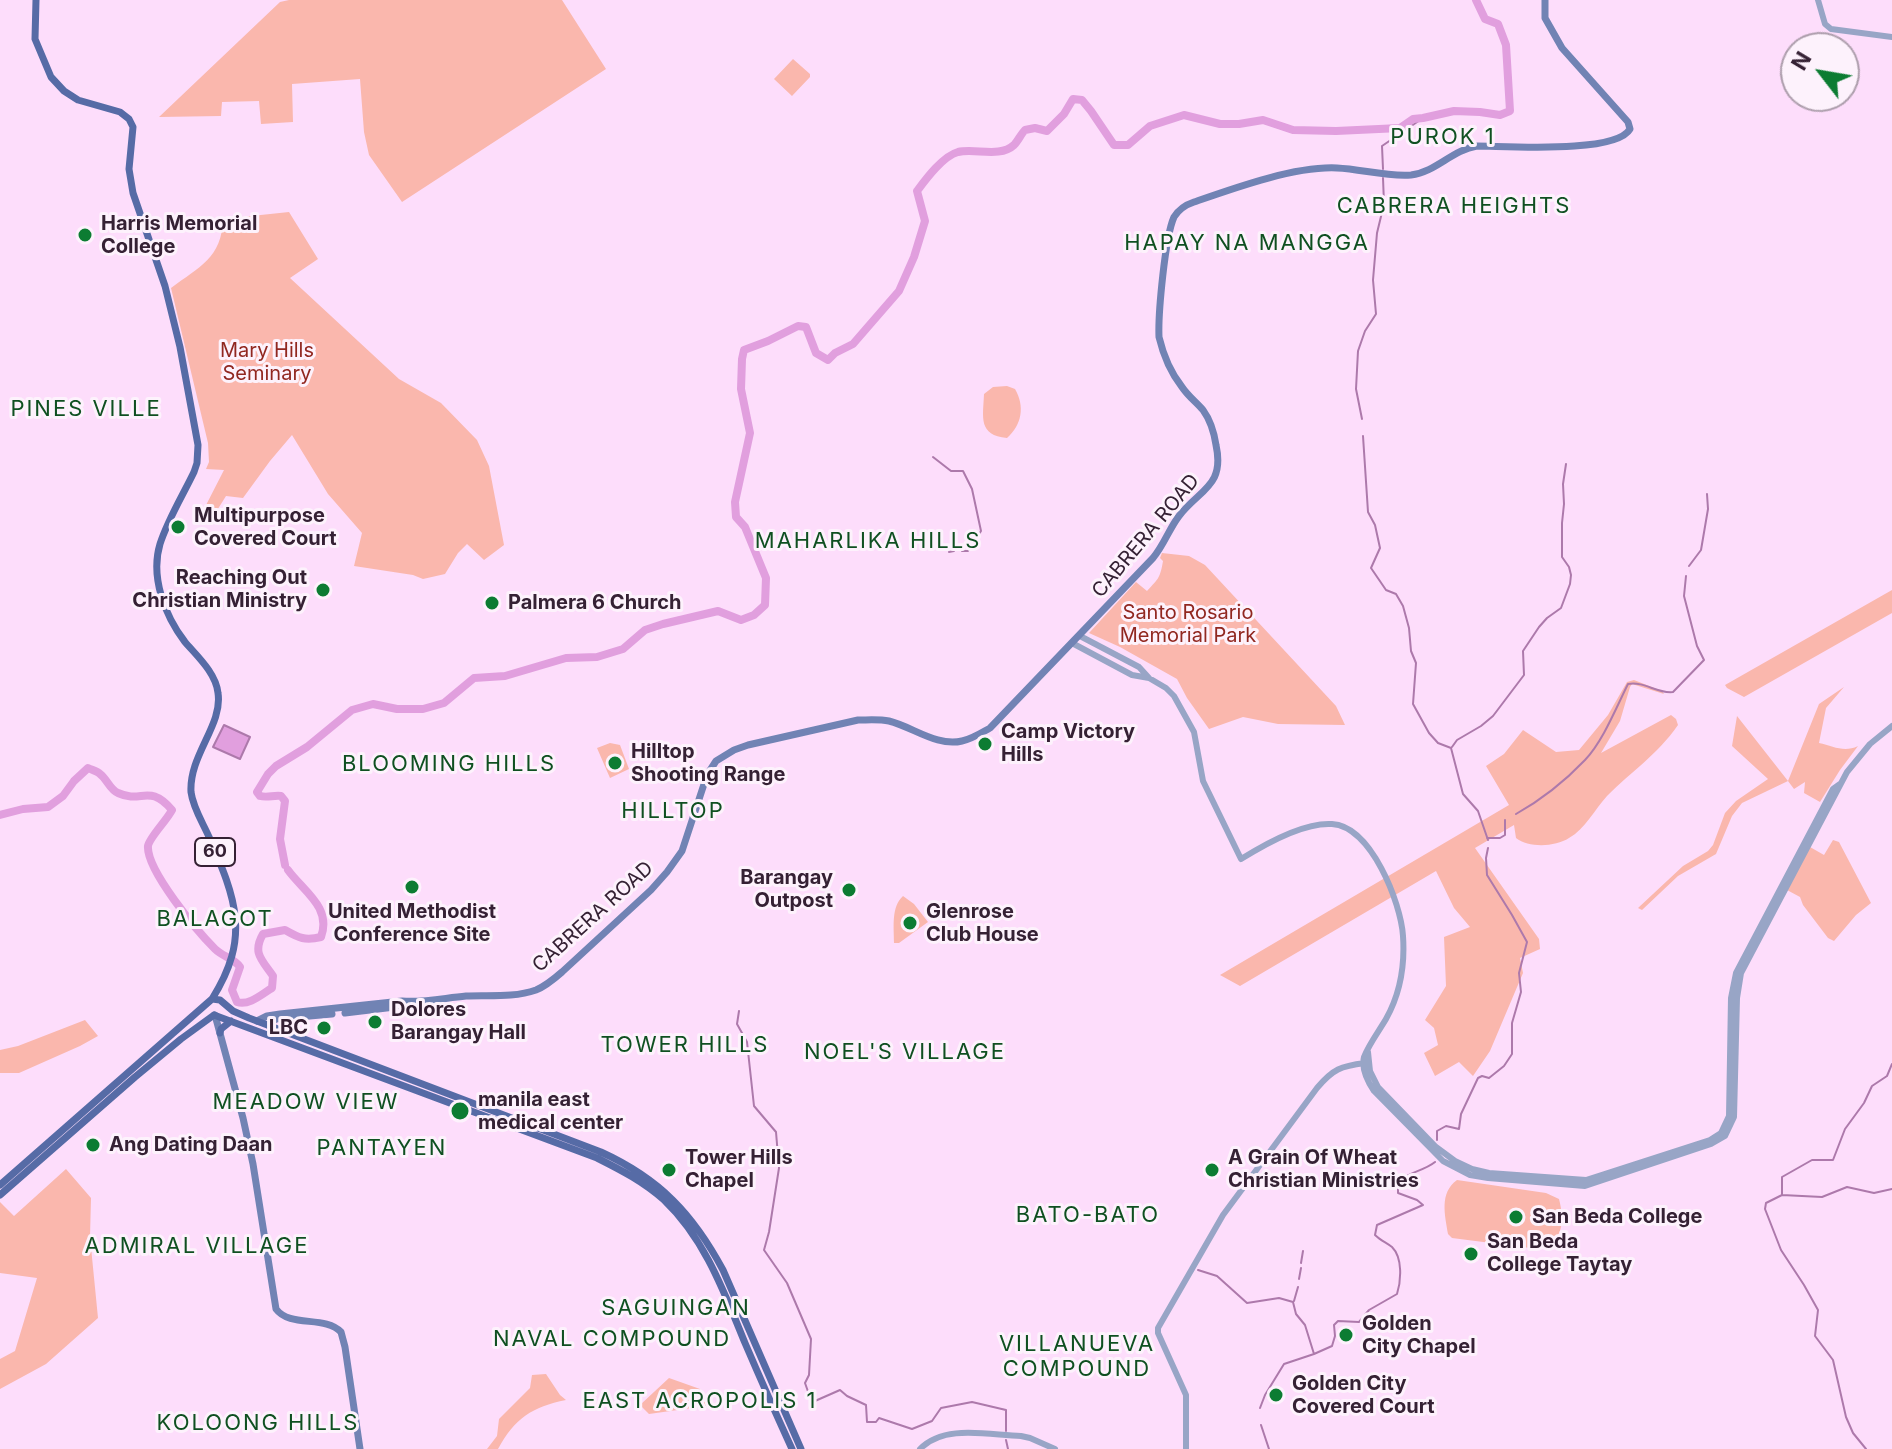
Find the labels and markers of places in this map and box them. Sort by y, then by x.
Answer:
place label: Harris Memorial College [101,212,257,259]
marker: Harris Memorial College [76,226,94,244]
place label: Multipurpose Covered Court [194,504,337,551]
marker: Multipurpose Covered Court [169,518,187,536]
place label: Reaching Out Christian Ministry [132,566,307,613]
marker: Reaching Out Christian Ministry [314,581,332,599]
place label: Palmera 6 Church [508,591,681,615]
marker: Palmera 6 Church [483,594,501,612]
place label: Camp Victory Hills [1001,720,1135,767]
marker: Camp Victory Hills [976,735,994,753]
place label: Hilltop Shooting Range [631,740,785,787]
marker: Hilltop Shooting Range [606,754,624,772]
place label: Barangay Outpost [740,866,833,913]
marker: United Methodist Conference Site [403,878,421,896]
marker: Barangay Outpost [840,881,858,899]
place label: United Methodist Conference Site [328,900,496,947]
place label: Glenrose Club House [926,900,1039,947]
marker: Glenrose Club House [901,914,919,932]
place label: Dolores Barangay Hall [391,998,526,1045]
marker: Dolores Barangay Hall [366,1013,384,1031]
place label: LBC [269,1016,308,1040]
marker: LBC [315,1019,333,1037]
place label: manila east medical center [478,1088,623,1135]
marker: manila east medical center [449,1100,471,1122]
place label: Ang Dating Daan [109,1133,272,1157]
marker: Ang Dating Daan [84,1136,102,1154]
place label: Tower Hills Chapel [685,1146,793,1193]
place label: A Grain Of Wheat Christian Ministries [1228,1146,1419,1193]
marker: Tower Hills Chapel [660,1161,678,1179]
marker: A Grain Of Wheat Christian Ministries [1203,1161,1221,1179]
place label: San Beda College [1532,1205,1702,1229]
marker: San Beda College [1507,1208,1525,1226]
place label: San Beda College Taytay [1487,1230,1632,1277]
marker: San Beda College Taytay [1462,1245,1480,1263]
place label: Golden City Chapel [1362,1312,1476,1359]
marker: Golden City Chapel [1337,1326,1355,1344]
place label: Golden City Covered Court [1292,1372,1435,1419]
marker: Golden City Covered Court [1267,1386,1285,1404]

